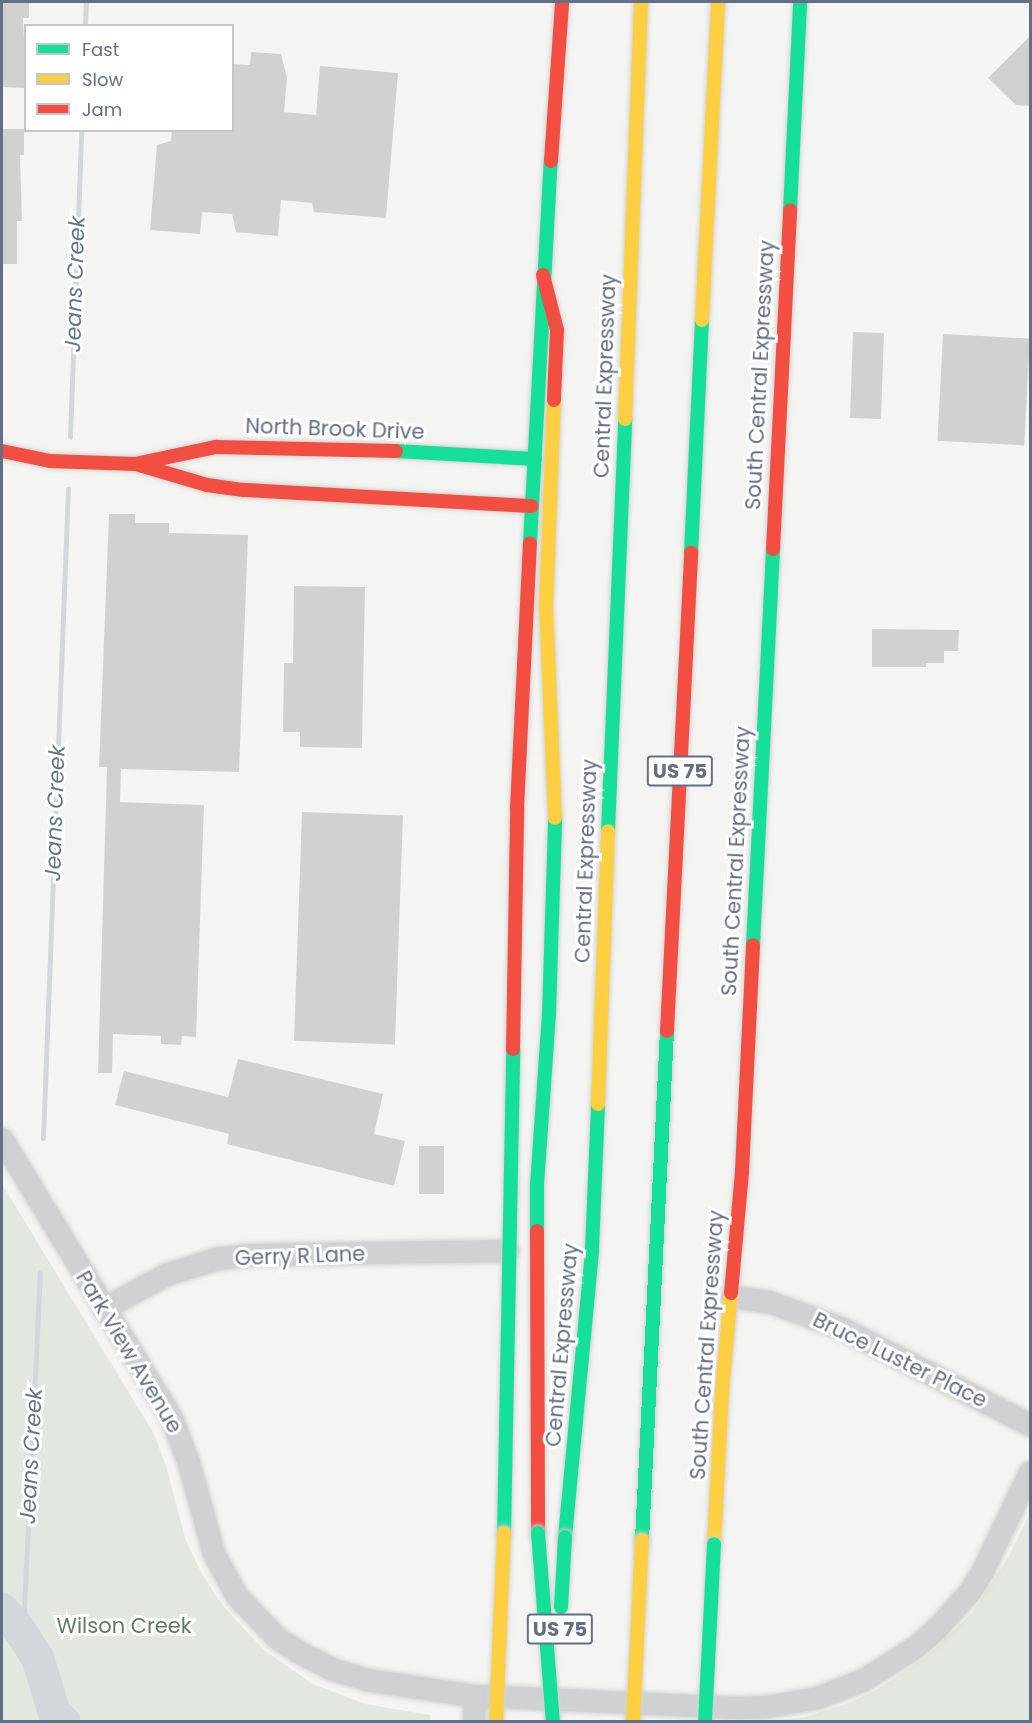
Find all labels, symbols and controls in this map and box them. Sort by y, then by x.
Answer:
legend [24,24,234,132]
text: Fast [82,37,119,62]
text: Slow [82,67,123,92]
text: Jam [82,97,122,122]
water label: Jeans Creek [59,216,91,352]
street label: South Central Expressway [740,239,780,511]
street label: Central Expressway [589,274,621,478]
street label: North Brook Drive [245,413,425,445]
street label: South Central Expressway [716,725,756,997]
water label: Jeans Creek [39,745,71,881]
road number: US 75 [646,754,714,788]
street label: Central Expressway [570,759,602,963]
street label: South Central Expressway [685,1209,729,1481]
street label: Gerry R Lane [234,1241,366,1271]
street label: Central Expressway [541,1242,583,1448]
street label: Park View Avenue [71,1266,187,1438]
street label: Bruce Luster Place [809,1307,991,1413]
water label: Jeans Creek [14,1387,48,1525]
road number: US 75 [526,1612,594,1646]
park label: Wilson Creek [56,1613,192,1639]

